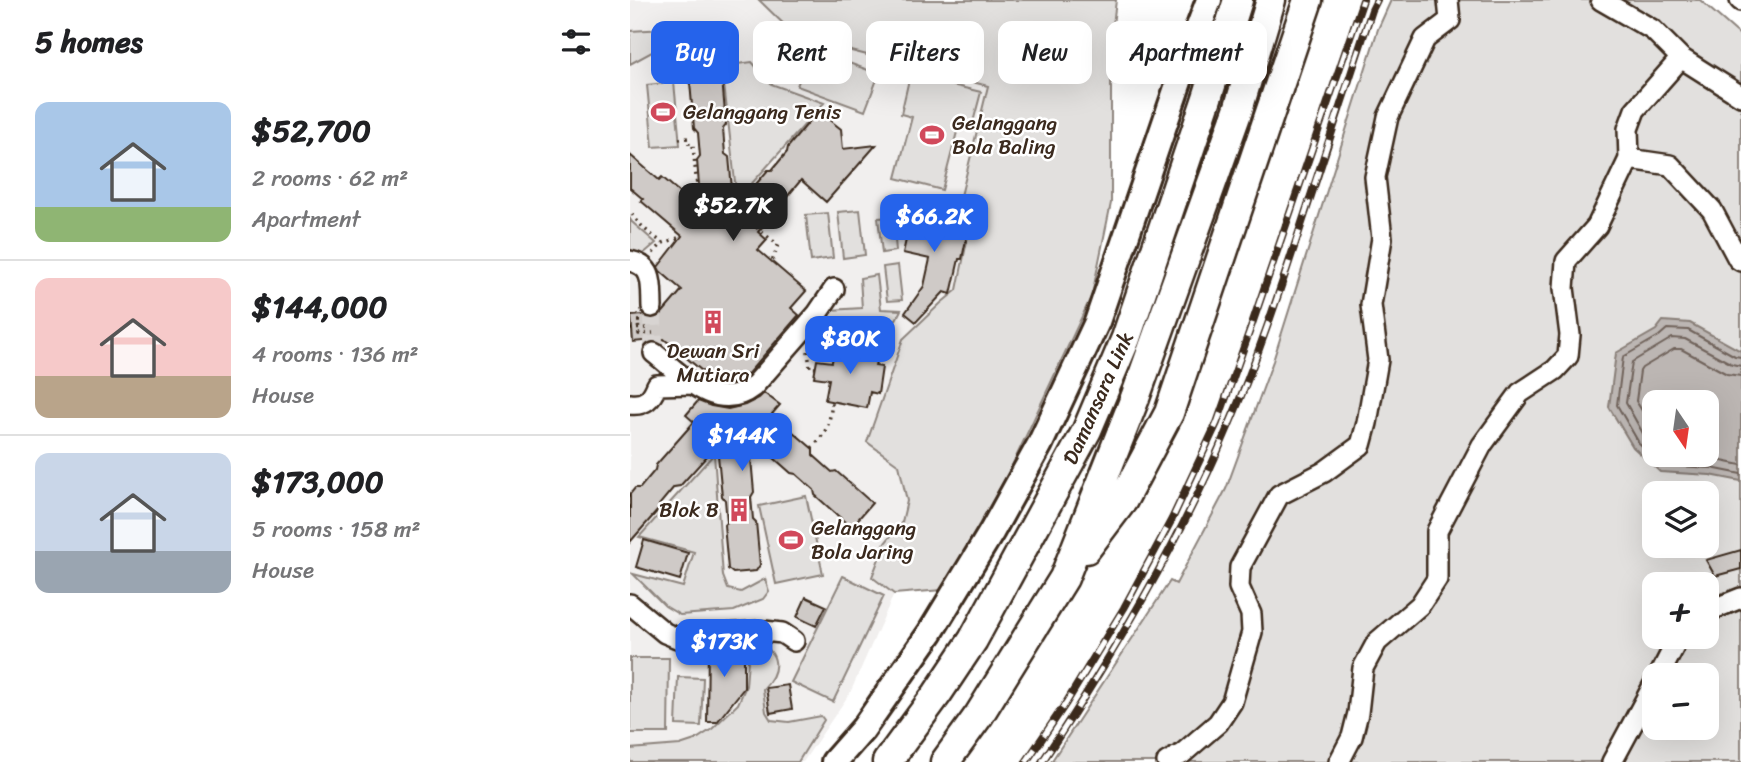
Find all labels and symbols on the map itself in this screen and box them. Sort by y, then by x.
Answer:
place label: Gelanggang Tenis [683,93,842,131]
sports icon: Gelanggang Tenis [649,98,677,126]
place label: Gelanggang Bola Baling [952,104,1057,166]
sports icon: Gelanggang Bola Baling [918,121,946,149]
pin: $52.7K [676,184,790,243]
pin: $66.2K [877,194,991,254]
building icon: Dewan Sri Mutiara [699,308,727,336]
pin: $80K [809,316,891,376]
street label: Damansara Link [1052,325,1144,471]
place label: Dewan Sri Mutiara [667,332,761,394]
north arrow [1642,390,1718,467]
pin: $144K [693,414,791,473]
place label: Blok B [659,491,719,529]
building icon: Blok B [725,496,753,524]
place label: Gelanggang Bola Jaring [811,509,916,571]
sports icon: Gelanggang Bola Jaring [777,526,805,554]
pin: $173K [675,620,773,679]

